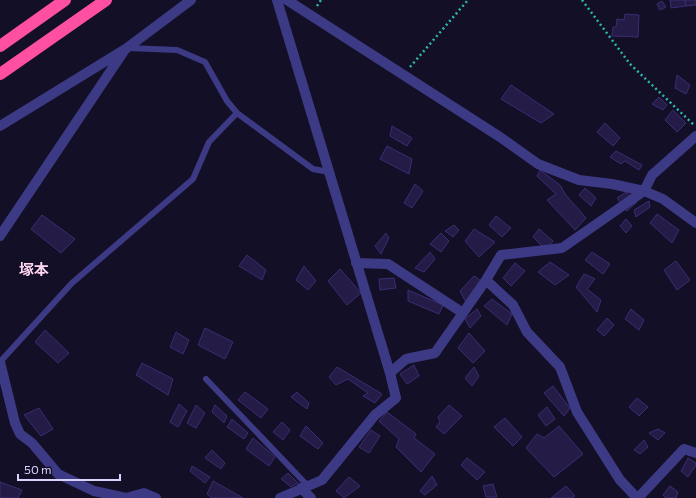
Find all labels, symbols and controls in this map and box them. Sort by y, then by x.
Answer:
district label: 塚本 [19,260,49,278]
scale bar [18,456,120,482]
text: 50 m [24,462,52,476]

